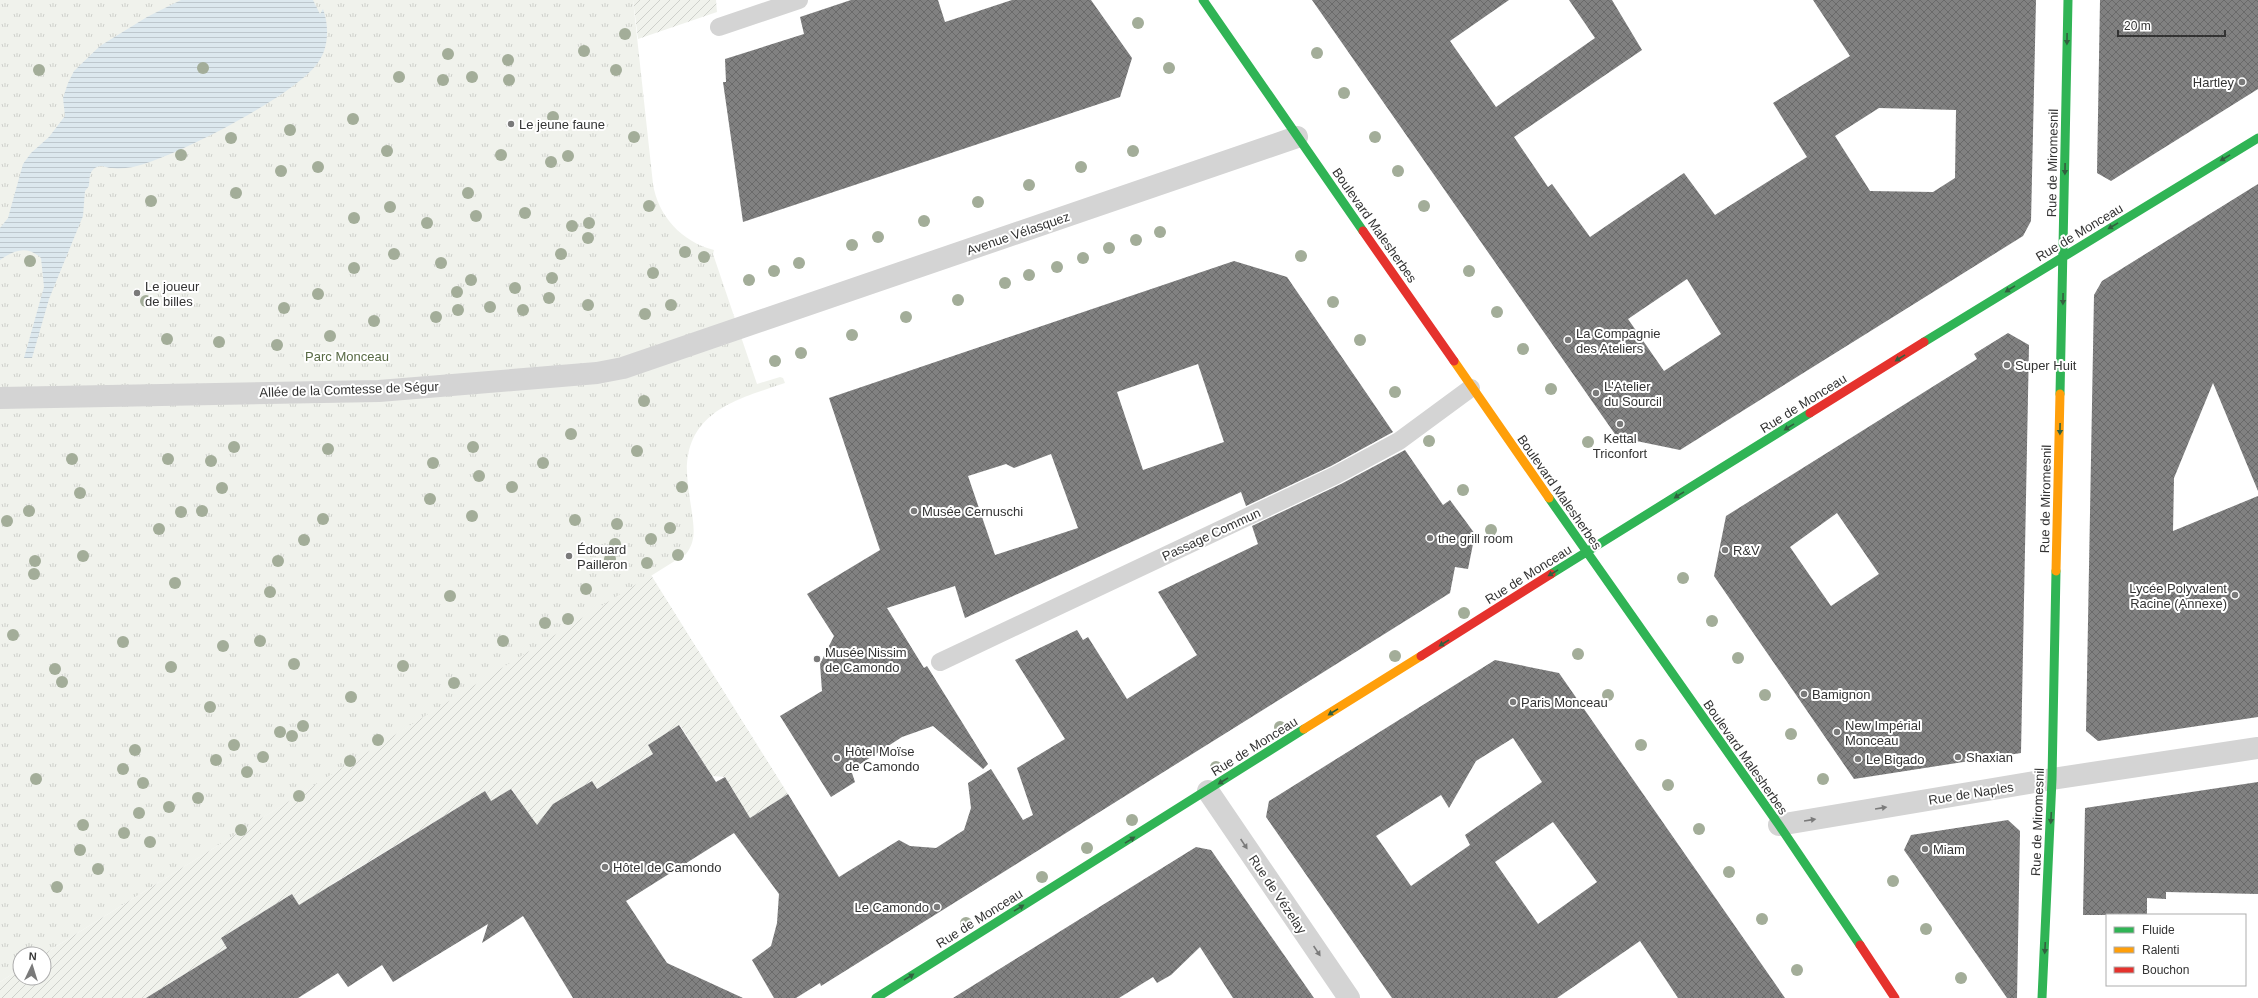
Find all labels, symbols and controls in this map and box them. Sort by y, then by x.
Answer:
scale bar [2118,12,2225,38]
text: 20 m [2124,19,2151,33]
one-way arrow [2064,33,2070,46]
place label: Hartley [2193,75,2234,90]
marker: Hartley [2237,77,2247,87]
street label: Rue de Miromesnil [2044,109,2061,217]
place label: Le jeune faune [519,117,605,132]
marker: Le jeune faune [506,119,516,129]
one-way arrow [2219,155,2231,162]
one-way arrow [2062,163,2068,176]
street label: Boulevard Malesherbes [1329,165,1420,286]
street label: Rue de Monceau [2033,201,2126,264]
street label: Avenue Vélasquez [965,209,1072,258]
one-way arrow [2107,222,2119,229]
place label: Le joueur de billes [145,279,200,309]
one-way arrow [2004,286,2016,293]
marker: Le joueur de billes [132,288,142,298]
one-way arrow [2060,293,2066,306]
place label: La Compagnie des Ateliers [1576,326,1661,356]
marker: La Compagnie des Ateliers [1563,335,1573,345]
park label: Parc Monceau [305,349,389,364]
one-way arrow [1895,354,1905,362]
place label: Super Huit [2015,358,2077,373]
marker: Super Huit [2002,360,2012,370]
street label: Rue de Monceau [1757,371,1849,436]
street label: Allée de la Comtesse de Ségur [259,379,439,400]
place label: L'Atelier du Sourcil [1604,379,1662,409]
marker: L'Atelier du Sourcil [1591,388,1601,398]
marker: Kettal Triconfort [1615,419,1625,429]
one-way arrow [1783,423,1795,430]
one-way arrow [2057,423,2063,436]
place label: Kettal Triconfort [1593,431,1648,461]
street label: Boulevard Malesherbes [1514,432,1605,553]
street label: Rue de Miromesnil [2037,445,2054,553]
one-way arrow [1673,492,1685,499]
place label: Musée Cernuschi [922,504,1023,519]
street label: Passage Commun [1160,505,1263,564]
marker: Musée Cernuschi [909,506,919,516]
place label: the grill room [1438,531,1513,546]
marker: the grill room [1425,533,1435,543]
place label: Édouard Pailleron [577,542,628,572]
street label: Rue de Monceau [1482,542,1574,607]
place label: R&V [1733,543,1760,558]
marker: R&V [1720,545,1730,555]
marker: Édouard Pailleron [564,551,574,561]
one-way arrow [1547,570,1559,577]
place label: Lycée Polyvalent Racine (Annexe) [2129,581,2227,611]
marker: Lycée Polyvalent Racine (Annexe) [2230,590,2240,600]
one-way arrow [1438,639,1449,647]
place label: Musée Nissim de Camondo [825,645,907,675]
marker: Musée Nissim de Camondo [812,654,822,664]
place label: Bamignon [1812,687,1871,702]
marker: Bamignon [1799,689,1809,699]
place label: Paris Monceau [1521,695,1608,710]
marker: Paris Monceau [1508,697,1518,707]
street label: Boulevard Malesherbes [1700,697,1791,818]
one-way arrow [1328,708,1338,716]
street label: Rue de Monceau [1208,714,1300,779]
place label: New Impérial Monceau [1845,718,1921,748]
marker: New Impérial Monceau [1832,727,1842,737]
place label: Hôtel Moïse de Camondo [845,744,919,774]
place label: Shaxian [1966,750,2013,765]
place label: Le Bigado [1866,752,1925,767]
marker: Shaxian [1953,752,1963,762]
marker: Hôtel Moïse de Camondo [832,753,842,763]
marker: Le Bigado [1853,754,1863,764]
street label: Rue de Miromesnil [2028,767,2047,876]
one-way arrow [1218,777,1228,785]
street label: Rue de Naples [1927,779,2015,808]
one-way arrow [1875,805,1887,811]
one-way arrow [2047,812,2054,824]
one-way arrow [1804,817,1817,823]
one-way arrow [1124,836,1136,843]
one-way arrow [1240,838,1247,849]
place label: Miam [1933,842,1965,857]
marker: Miam [1920,844,1930,854]
street label: Rue de Vézelay [1246,852,1310,937]
place label: Hôtel de Camondo [613,860,721,875]
marker: Hôtel de Camondo [600,862,610,872]
street label: Rue de Monceau [933,886,1025,951]
place label: Le Camondo [855,900,929,915]
marker: Le Camondo [932,902,942,912]
one-way arrow [1013,905,1025,912]
legend [2106,914,2246,986]
text: Fluide [2142,923,2175,937]
one-way arrow [2041,942,2048,954]
text: Ralenti [2142,943,2179,957]
north arrow [12,946,52,986]
one-way arrow [1313,946,1321,956]
text: N [28,950,37,962]
text: Bouchon [2142,963,2189,977]
one-way arrow [903,974,915,981]

